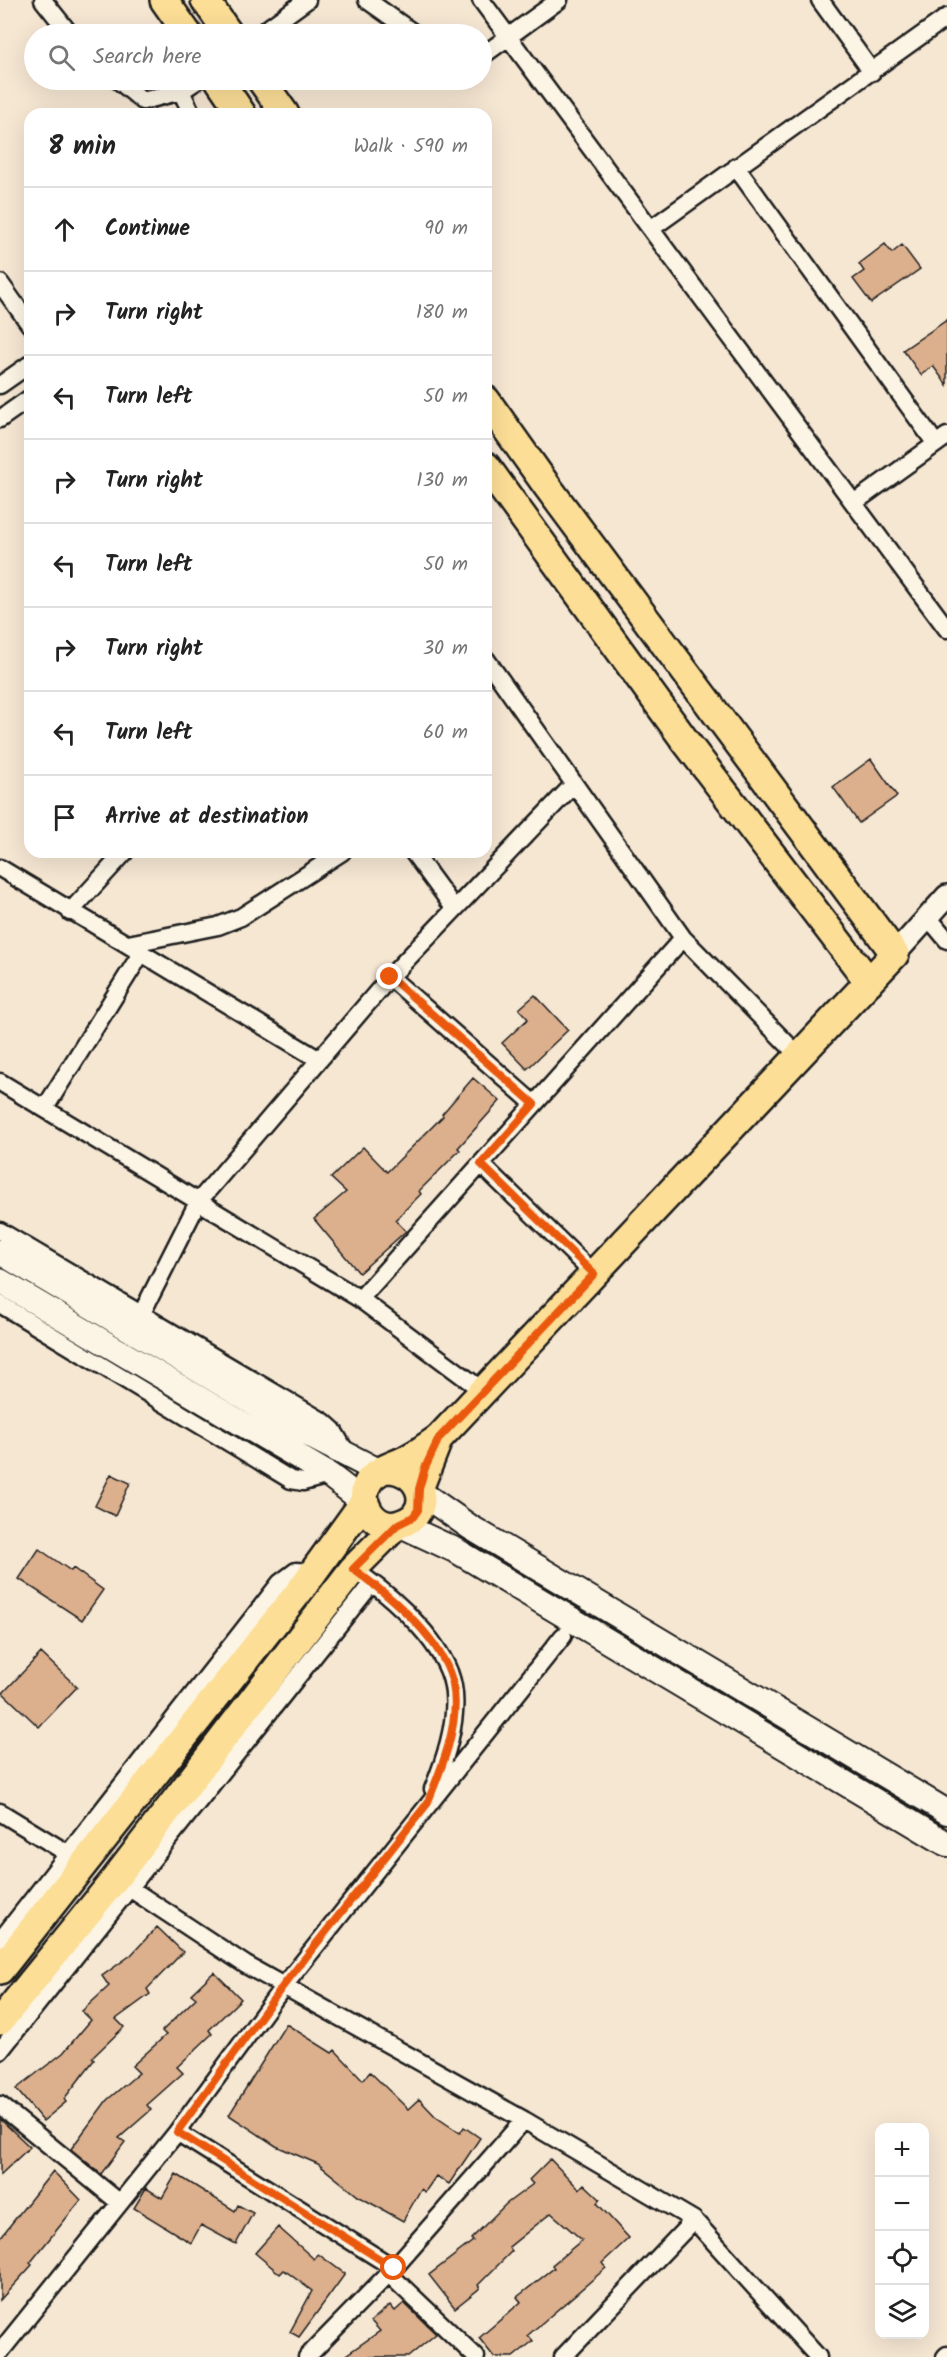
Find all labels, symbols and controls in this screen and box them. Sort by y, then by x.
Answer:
search box [24,24,492,90]
text: Search here [93,40,201,75]
icon: search [45,41,78,74]
text: 8 min [48,126,116,168]
text: Walk · 590 m [353,131,468,163]
text: Continue [105,212,190,247]
icon: ahead [48,213,81,246]
text: 90 m [424,213,468,245]
text: Turn right [105,296,203,331]
icon: right [48,297,81,330]
text: 180 m [416,297,468,329]
text: Turn left [105,380,192,415]
icon: left [48,381,81,414]
text: 50 m [423,381,468,413]
text: Turn right [105,464,203,499]
icon: right [48,465,81,498]
text: 130 m [416,465,468,497]
text: Turn left [105,548,192,583]
icon: left [48,549,81,582]
text: 50 m [423,549,468,581]
text: Turn right [105,632,203,667]
icon: right [48,633,81,666]
text: 30 m [423,633,468,665]
text: Turn left [105,716,192,751]
icon: left [48,717,81,750]
text: 60 m [423,717,468,749]
text: Arrive at destination [105,800,308,835]
icon: arrive [48,801,81,834]
route end [376,963,402,989]
map controls [875,2123,929,2339]
button: + [875,2123,929,2177]
button: − [875,2177,929,2231]
button: locate [875,2231,929,2285]
route start [380,2254,406,2280]
button: layers [875,2285,929,2339]

